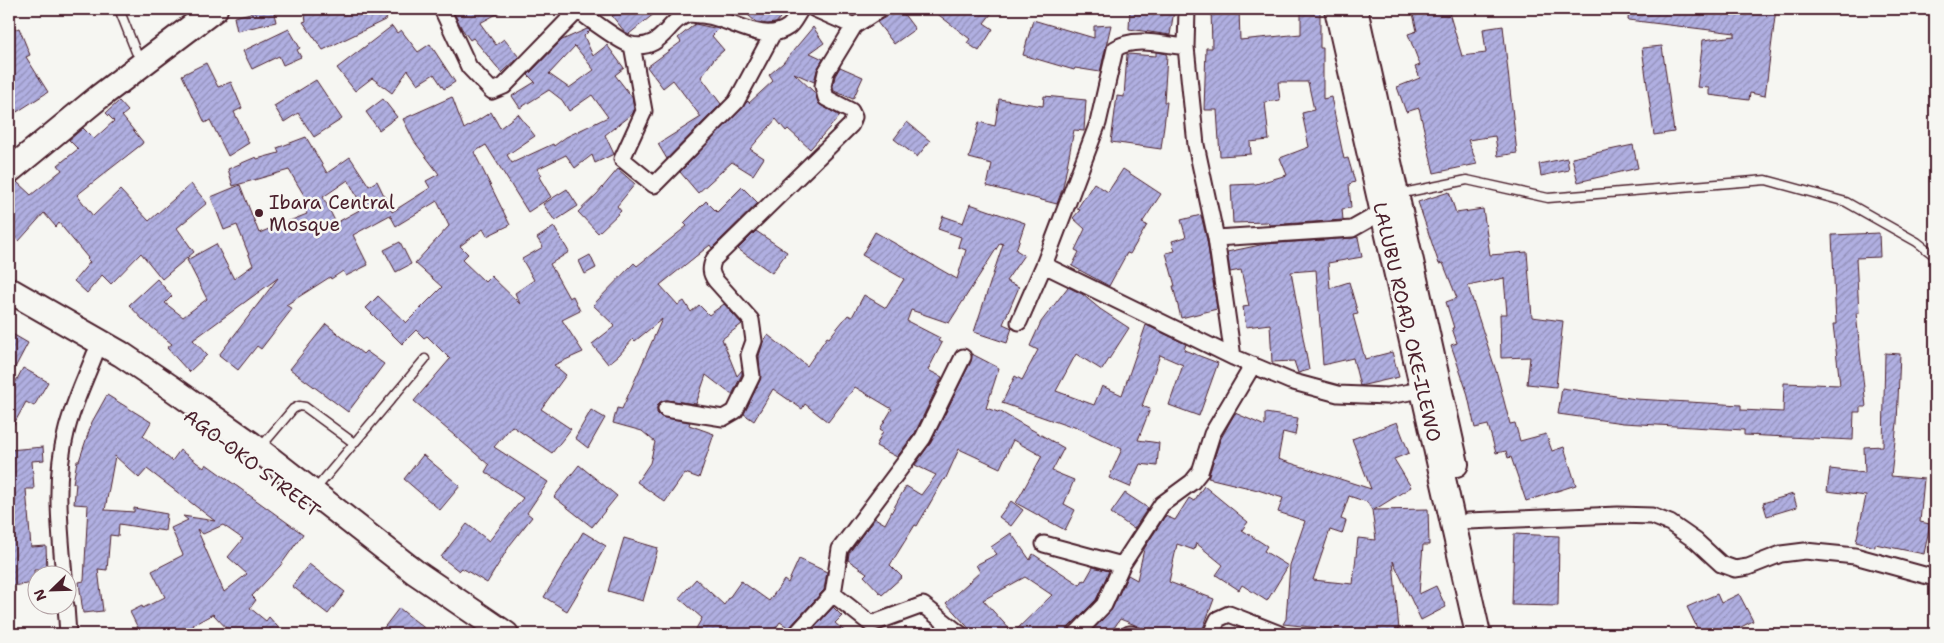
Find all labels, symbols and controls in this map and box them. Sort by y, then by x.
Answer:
place label: Ibara Central Mosque [269,190,395,237]
street label: LALUBU ROAD, OKE-ILEWO [1367,200,1447,444]
marker: Ibara Central Mosque [253,207,265,219]
street label: AGO-OKO STREET [179,403,326,523]
north arrow [28,566,78,616]
text: N [30,586,50,604]

